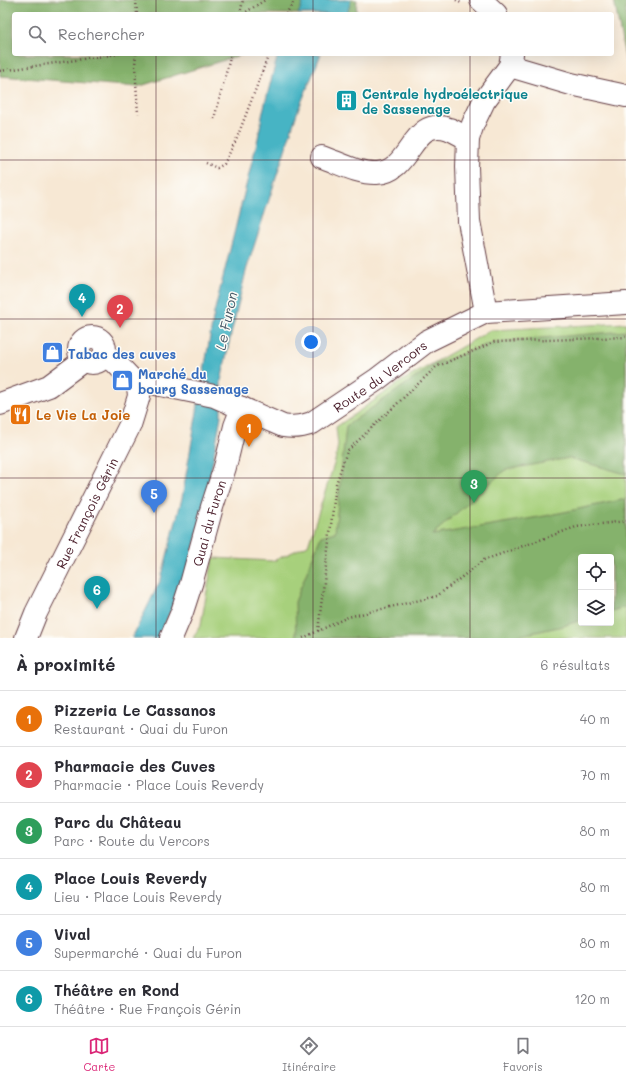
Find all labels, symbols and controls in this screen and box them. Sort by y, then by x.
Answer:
search box [12,12,614,56]
icon: search [26,23,48,45]
text: Rechercher [58,24,145,44]
place label: Centrale hydroélectrique de Sassenage [362,85,528,117]
building icon: Centrale hydroélectrique de Sassenage [334,87,360,113]
pin: 4 [69,284,95,317]
water label: Le Furon [211,290,241,352]
pin: 2 [107,295,133,328]
your location [301,332,321,352]
street label: Route du Vercors [329,336,430,415]
shop icon: Tabac des cuves [40,340,66,366]
place label: Tabac des cuves [68,345,176,362]
place label: Marché du bourg Sassenage [138,365,249,397]
shop icon: Marché du bourg Sassenage [109,367,135,393]
restaurant icon: Le Vie La Joie [8,401,34,427]
place label: Le Vie La Joie [36,406,130,423]
pin: 1 [236,414,262,447]
street label: Rue François Gérin [51,454,121,571]
pin: 3 [461,470,487,503]
street label: Quai du Furon [188,478,229,568]
pin: 5 [141,480,167,513]
map controls [578,554,614,626]
button: locate [578,554,614,590]
pin: 6 [84,576,110,609]
button: layers [578,590,614,626]
text: À proximité [16,653,115,675]
text: 6 résultats [541,656,610,673]
text: Pizzeria Le Cassanos [54,700,216,720]
text: 1 [26,710,32,727]
text: 40 m [580,710,610,727]
text: Restaurant · Quai du Furon [54,720,228,737]
text: Pharmacie des Cuves [54,756,215,776]
text: 2 [25,766,33,783]
text: 70 m [580,766,610,783]
text: Pharmacie · Place Louis Reverdy [54,776,264,793]
text: Parc du Château [54,812,182,832]
text: 3 [25,822,33,839]
text: 80 m [580,822,610,839]
text: Parc · Route du Vercors [54,832,210,849]
text: Place Louis Reverdy [54,868,207,888]
text: 4 [25,878,33,895]
text: 80 m [580,878,610,895]
text: Lieu · Place Louis Reverdy [54,888,222,905]
text: Vival [54,924,90,944]
text: 5 [25,934,33,951]
text: 80 m [580,934,610,951]
text: Supermarché · Quai du Furon [54,944,242,961]
text: Théâtre en Rond [54,980,179,1000]
text: 6 [25,990,33,1007]
text: 120 m [574,990,610,1007]
text: Théâtre · Rue François Gérin [54,1000,241,1017]
tab: Carte [83,1035,115,1074]
tab: Itinéraire [282,1035,336,1074]
tab: Favoris [503,1035,543,1074]

